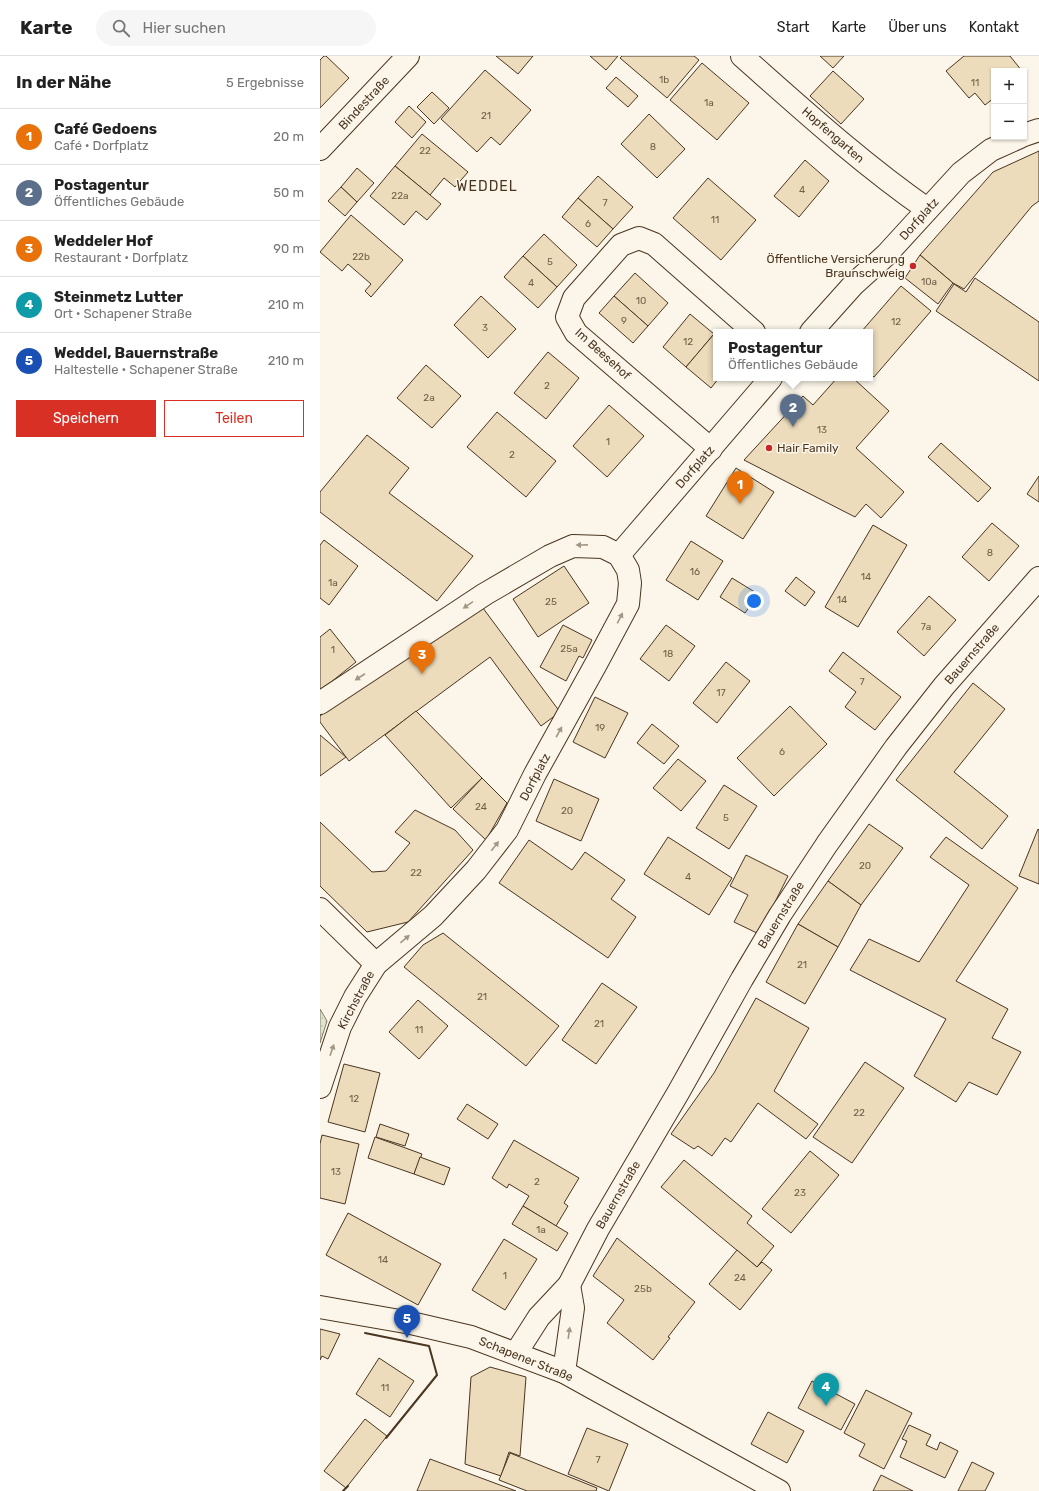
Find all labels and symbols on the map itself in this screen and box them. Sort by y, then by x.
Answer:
street label: Bindestraße [336,73,392,133]
house number: 1b [659,74,669,86]
house number: 11 [971,77,979,89]
house number: 1a [704,97,714,109]
street label: Hopfengarten [799,104,867,166]
house number: 21 [481,110,491,122]
house number: 8 [650,141,656,153]
house number: 22 [419,145,431,157]
district label: WEDDEL [456,178,518,195]
house number: 4 [799,184,805,196]
house number: 22a [391,190,409,202]
street label: Dorfplatz [896,195,942,243]
house number: 7 [602,197,608,209]
house number: 11 [711,214,719,226]
house number: 6 [585,218,591,230]
house number: 22b [352,251,370,263]
place label: Öffentliche Versicherung Braunschweig [767,252,905,280]
house number: 5 [547,256,553,268]
marker: Öffentliche Versicherung Braunschweig [908,261,918,271]
house number: 10a [921,276,937,288]
house number: 4 [528,277,534,289]
house number: 10 [636,295,646,307]
house number: 9 [621,315,627,327]
house number: 12 [891,316,901,328]
house number: 3 [482,322,488,334]
street label: Im Beesehof [572,325,634,383]
house number: 12 [683,336,693,348]
house number: 2 [544,380,550,392]
house number: 2a [423,392,435,404]
pin: 2 [780,394,806,427]
house number: 13 [817,424,827,436]
house number: 1 [606,436,610,448]
place label: Hair Family [777,441,839,455]
street label: Dorfplatz [673,443,717,491]
marker: Hair Family [764,443,774,453]
house number: 2 [509,449,515,461]
pin: 1 [727,471,753,504]
one-way arrow [576,542,588,549]
house number: 8 [987,547,993,559]
house number: 16 [690,566,700,578]
house number: 14 [861,571,871,583]
house number: 1a [328,577,338,589]
your location [744,591,764,611]
house number: 14 [837,594,847,606]
house number: 25 [545,596,557,608]
one-way arrow [463,601,473,609]
one-way arrow [617,612,624,624]
street label: Bauernstraße [942,620,1002,687]
house number: 7a [921,621,931,633]
pin: 3 [409,641,435,674]
house number: 25a [560,643,578,655]
house number: 1 [331,644,335,656]
house number: 18 [663,648,673,660]
one-way arrow [355,673,365,681]
house number: 7 [859,676,865,688]
house number: 17 [716,687,726,699]
house number: 19 [595,722,605,734]
one-way arrow [555,727,562,738]
house number: 6 [779,746,785,758]
street label: Dorfplatz [517,751,553,803]
house number: 24 [475,801,487,813]
house number: 20 [561,805,573,817]
house number: 5 [723,812,729,824]
one-way arrow [491,840,500,851]
house number: 20 [859,860,871,872]
house number: 22 [410,867,422,879]
house number: 4 [685,871,691,883]
street label: Bauernstraße [755,879,807,951]
one-way arrow [400,934,410,943]
house number: 21 [797,959,807,971]
street label: Kirchstraße [335,968,377,1032]
house number: 21 [477,991,487,1003]
house number: 21 [594,1018,604,1030]
house number: 11 [415,1024,423,1036]
one-way arrow [330,1044,336,1056]
house number: 12 [349,1093,359,1105]
house number: 22 [853,1107,865,1119]
street label: Bauernstraße [593,1158,643,1231]
house number: 13 [331,1166,341,1178]
house number: 2 [534,1176,540,1188]
house number: 23 [794,1187,806,1199]
house number: 1a [536,1224,546,1236]
house number: 14 [378,1254,388,1266]
house number: 1 [503,1270,507,1282]
house number: 24 [734,1272,746,1284]
house number: 25b [634,1283,652,1295]
pin: 5 [394,1305,420,1338]
one-way arrow [566,1327,573,1339]
street label: Schapener Straße [477,1334,575,1384]
pin: 4 [813,1373,839,1406]
house number: 11 [381,1382,389,1394]
house number: 7 [595,1454,601,1466]

